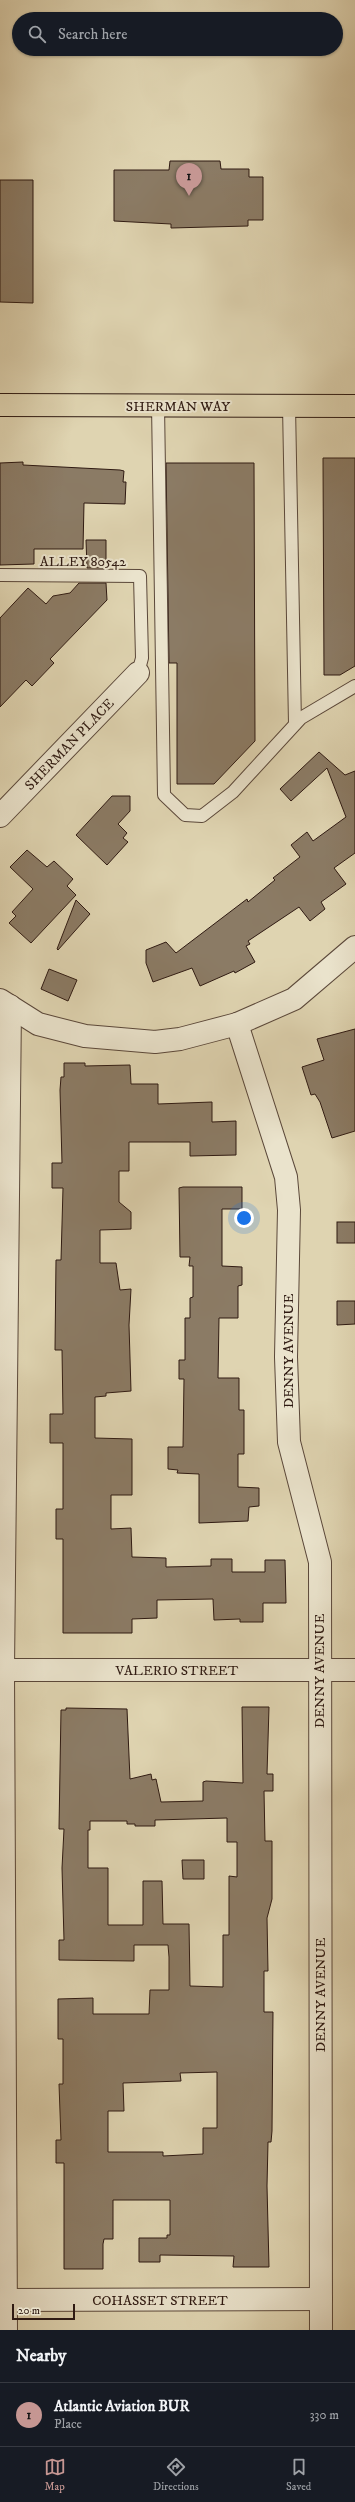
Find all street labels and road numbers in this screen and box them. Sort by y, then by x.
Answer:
street label: SHERMAN WAY [126,398,230,416]
street label: ALLEY 80542 [40,553,126,571]
street label: SHERMAN PLACE [21,695,118,794]
street label: DENNY AVENUE [280,1294,298,1408]
street label: DENNY AVENUE [311,1614,329,1728]
street label: VALERIO STREET [115,1662,239,1680]
street label: DENNY AVENUE [312,1938,330,2052]
street label: COHASSET STREET [92,2292,228,2310]

